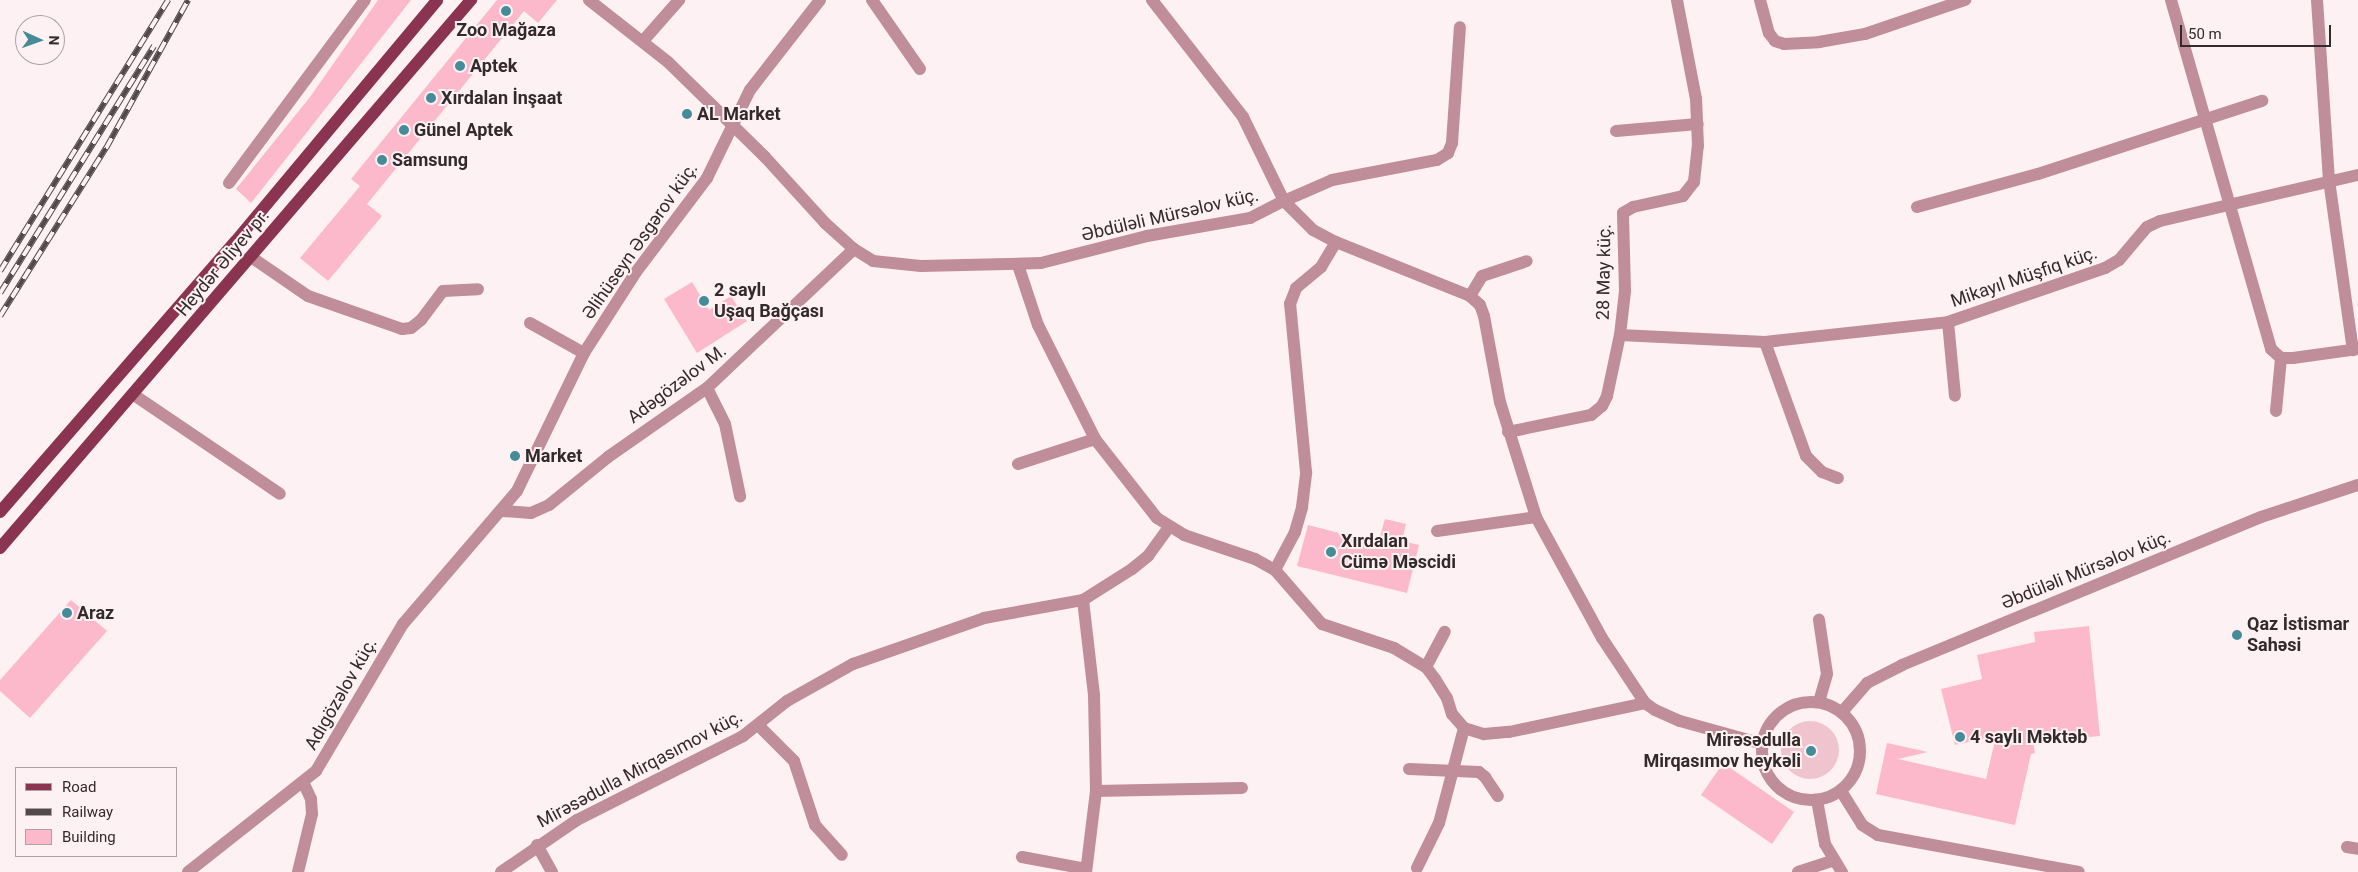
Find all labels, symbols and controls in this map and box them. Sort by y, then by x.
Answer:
marker: Zoo Mağaza [500,5,512,17]
north arrow [15,15,65,65]
scale bar [2183,15,2334,47]
place label: Zoo Mağaza [456,19,556,41]
text: 50 m [2188,25,2222,43]
text: N [46,35,62,46]
place label: Aptek [470,55,517,77]
marker: Aptek [454,60,466,72]
place label: Xırdalan İnşaat [441,87,562,109]
marker: Xırdalan İnşaat [425,92,437,104]
place label: AL Market [697,103,781,125]
marker: AL Market [681,108,693,120]
place label: Günel Aptek [414,119,513,141]
marker: Günel Aptek [398,124,410,136]
place label: Samsung [392,149,468,171]
marker: Samsung [376,154,388,166]
street label: Əlihüseyn Əsgərov küç. [578,158,702,324]
street label: Əbdüləli Mürsəlov küç. [1079,184,1261,246]
street label: Heydər Əliyev pr. [172,205,274,321]
street label: 28 May küç. [1592,224,1616,320]
street label: Mikayıl Müşfiq küç. [1948,242,2100,312]
place label: 2 saylı Uşaq Bağçası [714,280,824,322]
marker: 2 saylı Uşaq Bağçası [698,295,710,307]
street label: Adəgözəlov M. [623,340,731,428]
place label: Market [525,445,582,467]
marker: Market [509,450,521,462]
street label: Əbdüləli Mürsəlov küç. [1998,526,2174,614]
place label: Xırdalan Cümə Məscidi [1341,531,1456,574]
marker: Xırdalan Cümə Məscidi [1325,546,1337,558]
place label: Araz [77,602,114,624]
marker: Araz [61,607,73,619]
place label: Qaz İstismar Sahəsi [2247,614,2349,656]
marker: Qaz İstismar Sahəsi [2231,629,2243,641]
street label: Adıgözəlov küç. [300,634,382,754]
street label: Mirəsədulla Mirqasımov küç. [534,706,746,832]
place label: 4 saylı Məktəb [1970,726,2087,748]
place label: Mirəsədulla Mirqasımov heykəli [1643,730,1801,772]
marker: 4 saylı Məktəb [1954,731,1966,743]
marker: Mirəsədulla Mirqasımov heykəli [1805,745,1817,757]
legend [15,767,178,857]
text: Road [62,778,96,796]
text: Railway [62,803,113,821]
text: Building [62,828,116,846]

